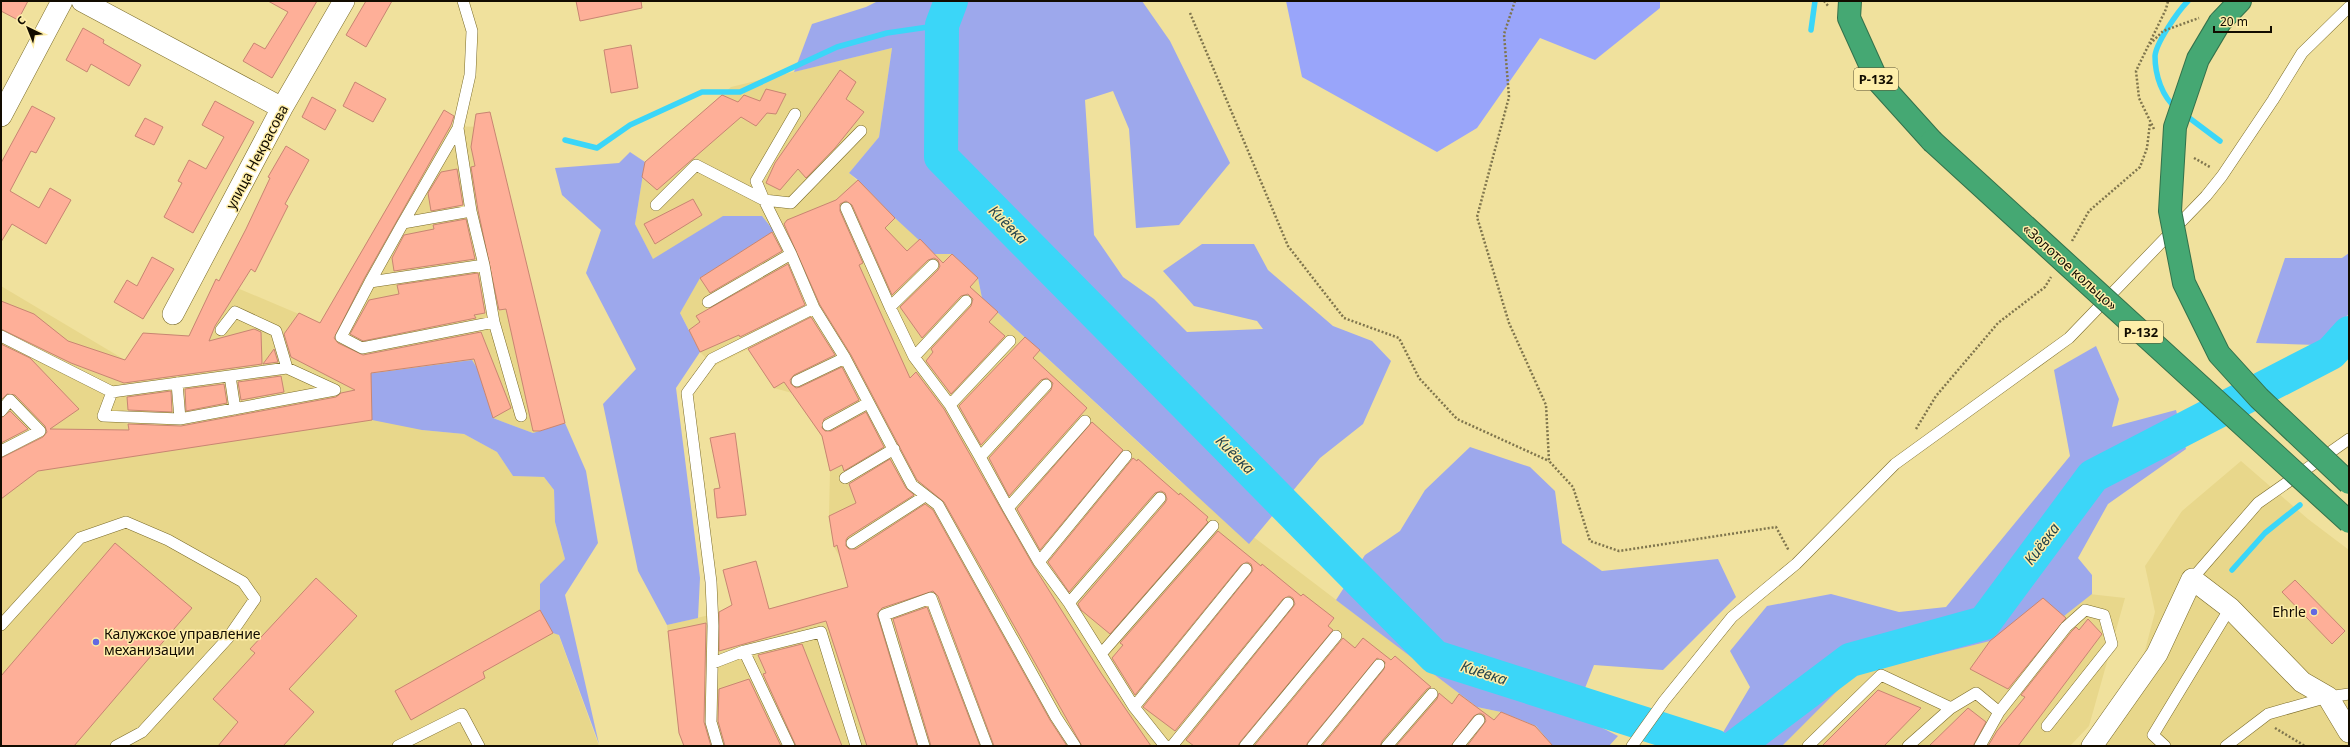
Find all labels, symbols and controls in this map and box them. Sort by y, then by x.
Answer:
north arrow [8,8,48,48]
scale bar [2214,8,2271,34]
text: С [13,12,29,28]
text: 20 m [2220,13,2248,30]
road number: Р-132 [1854,68,1898,90]
street label: улица Некрасова [221,101,292,212]
water label: Киёвка [985,200,1033,249]
street label: «Золотое кольцо» [2019,219,2122,314]
road number: Р-132 [2119,321,2163,343]
water label: Киёвка [1212,430,1260,479]
water label: Киёвка [2019,518,2064,568]
place label: Ehrle [2272,602,2306,621]
marker: Ehrle [2309,607,2319,617]
place label: Калужское управление механизации [104,624,261,659]
marker: Калужское управление механизации [91,637,101,647]
water label: Киёвка [1459,655,1510,689]

